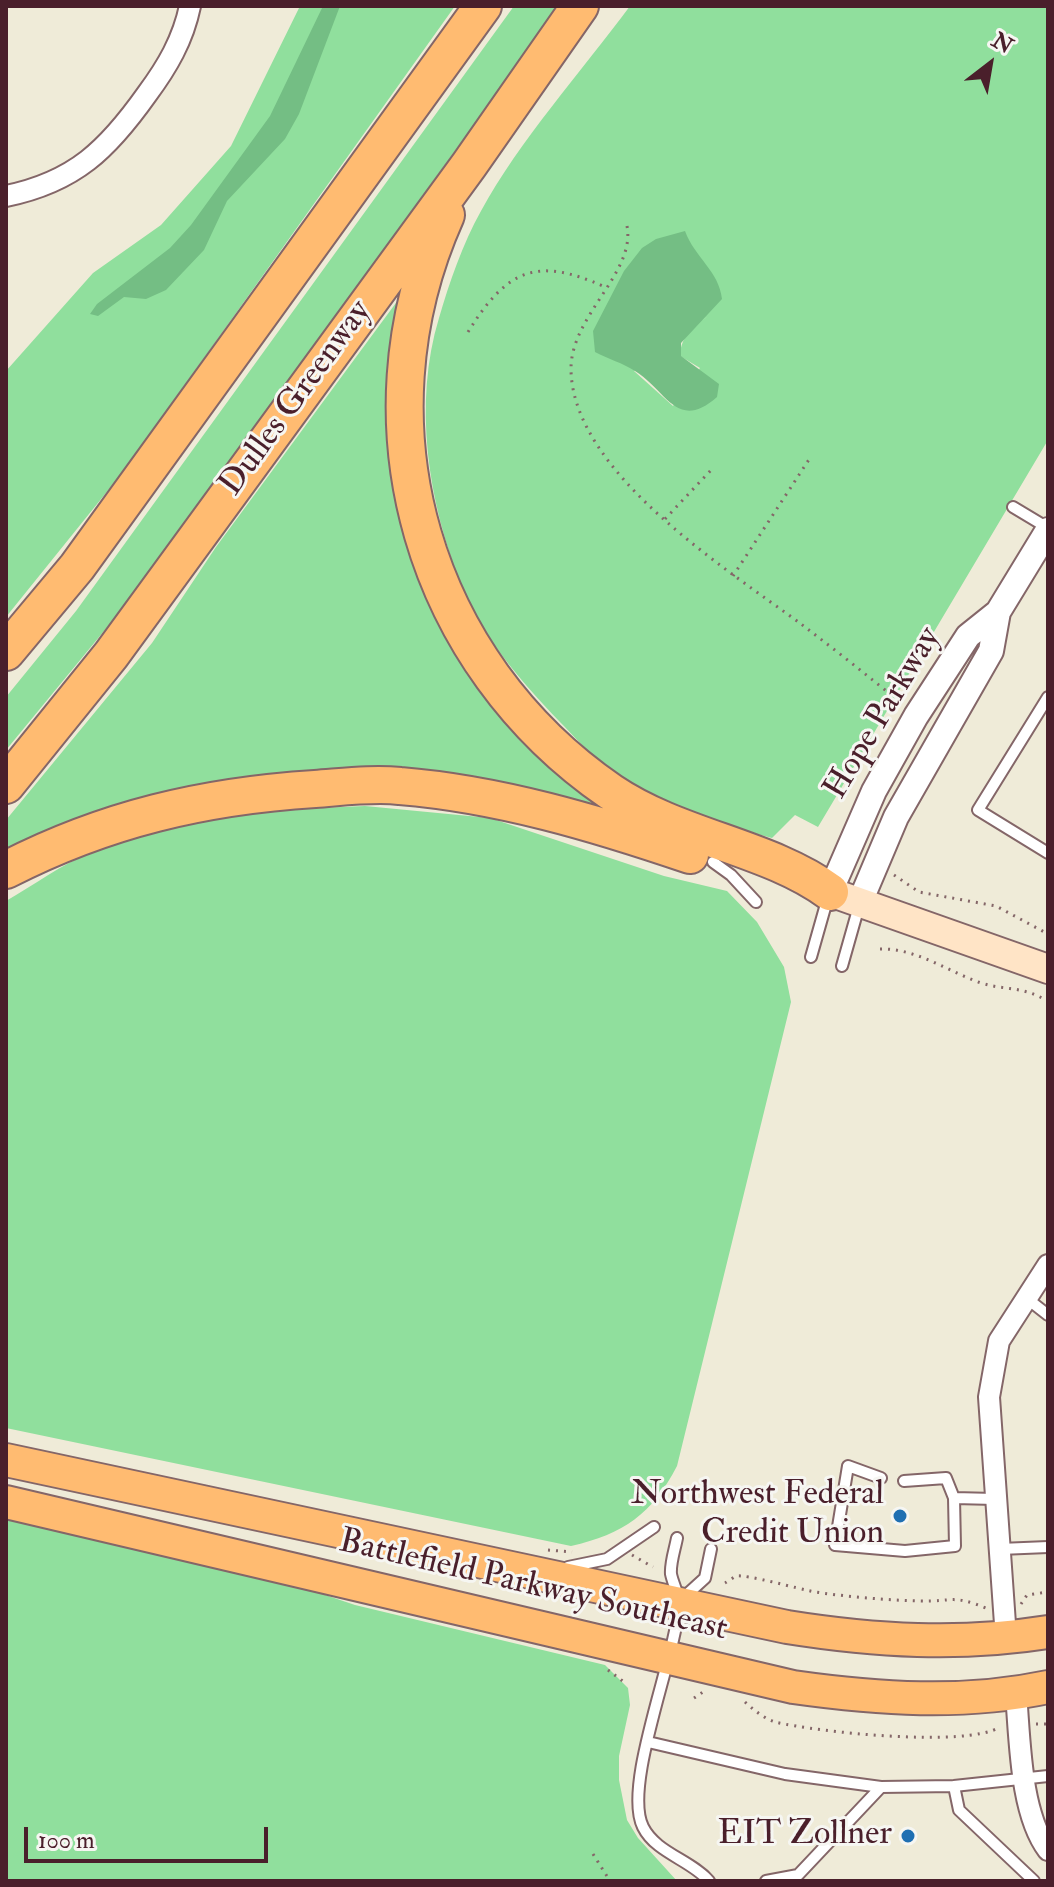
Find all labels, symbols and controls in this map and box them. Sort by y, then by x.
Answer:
north arrow [950,24,1030,104]
text: N [987,26,1018,60]
street label: Dulles Greenway [212,293,382,505]
street label: Hope Parkway [817,621,951,807]
place label: Northwest Federal Credit Union [631,1476,884,1556]
marker: Northwest Federal Credit Union [891,1507,909,1525]
street label: Battlefield Parkway Southeast [335,1522,731,1652]
scale bar [28,1811,272,1861]
place label: EIT Zollner [718,1816,892,1856]
text: 100 m [38,1825,95,1856]
marker: EIT Zollner [899,1827,917,1845]

